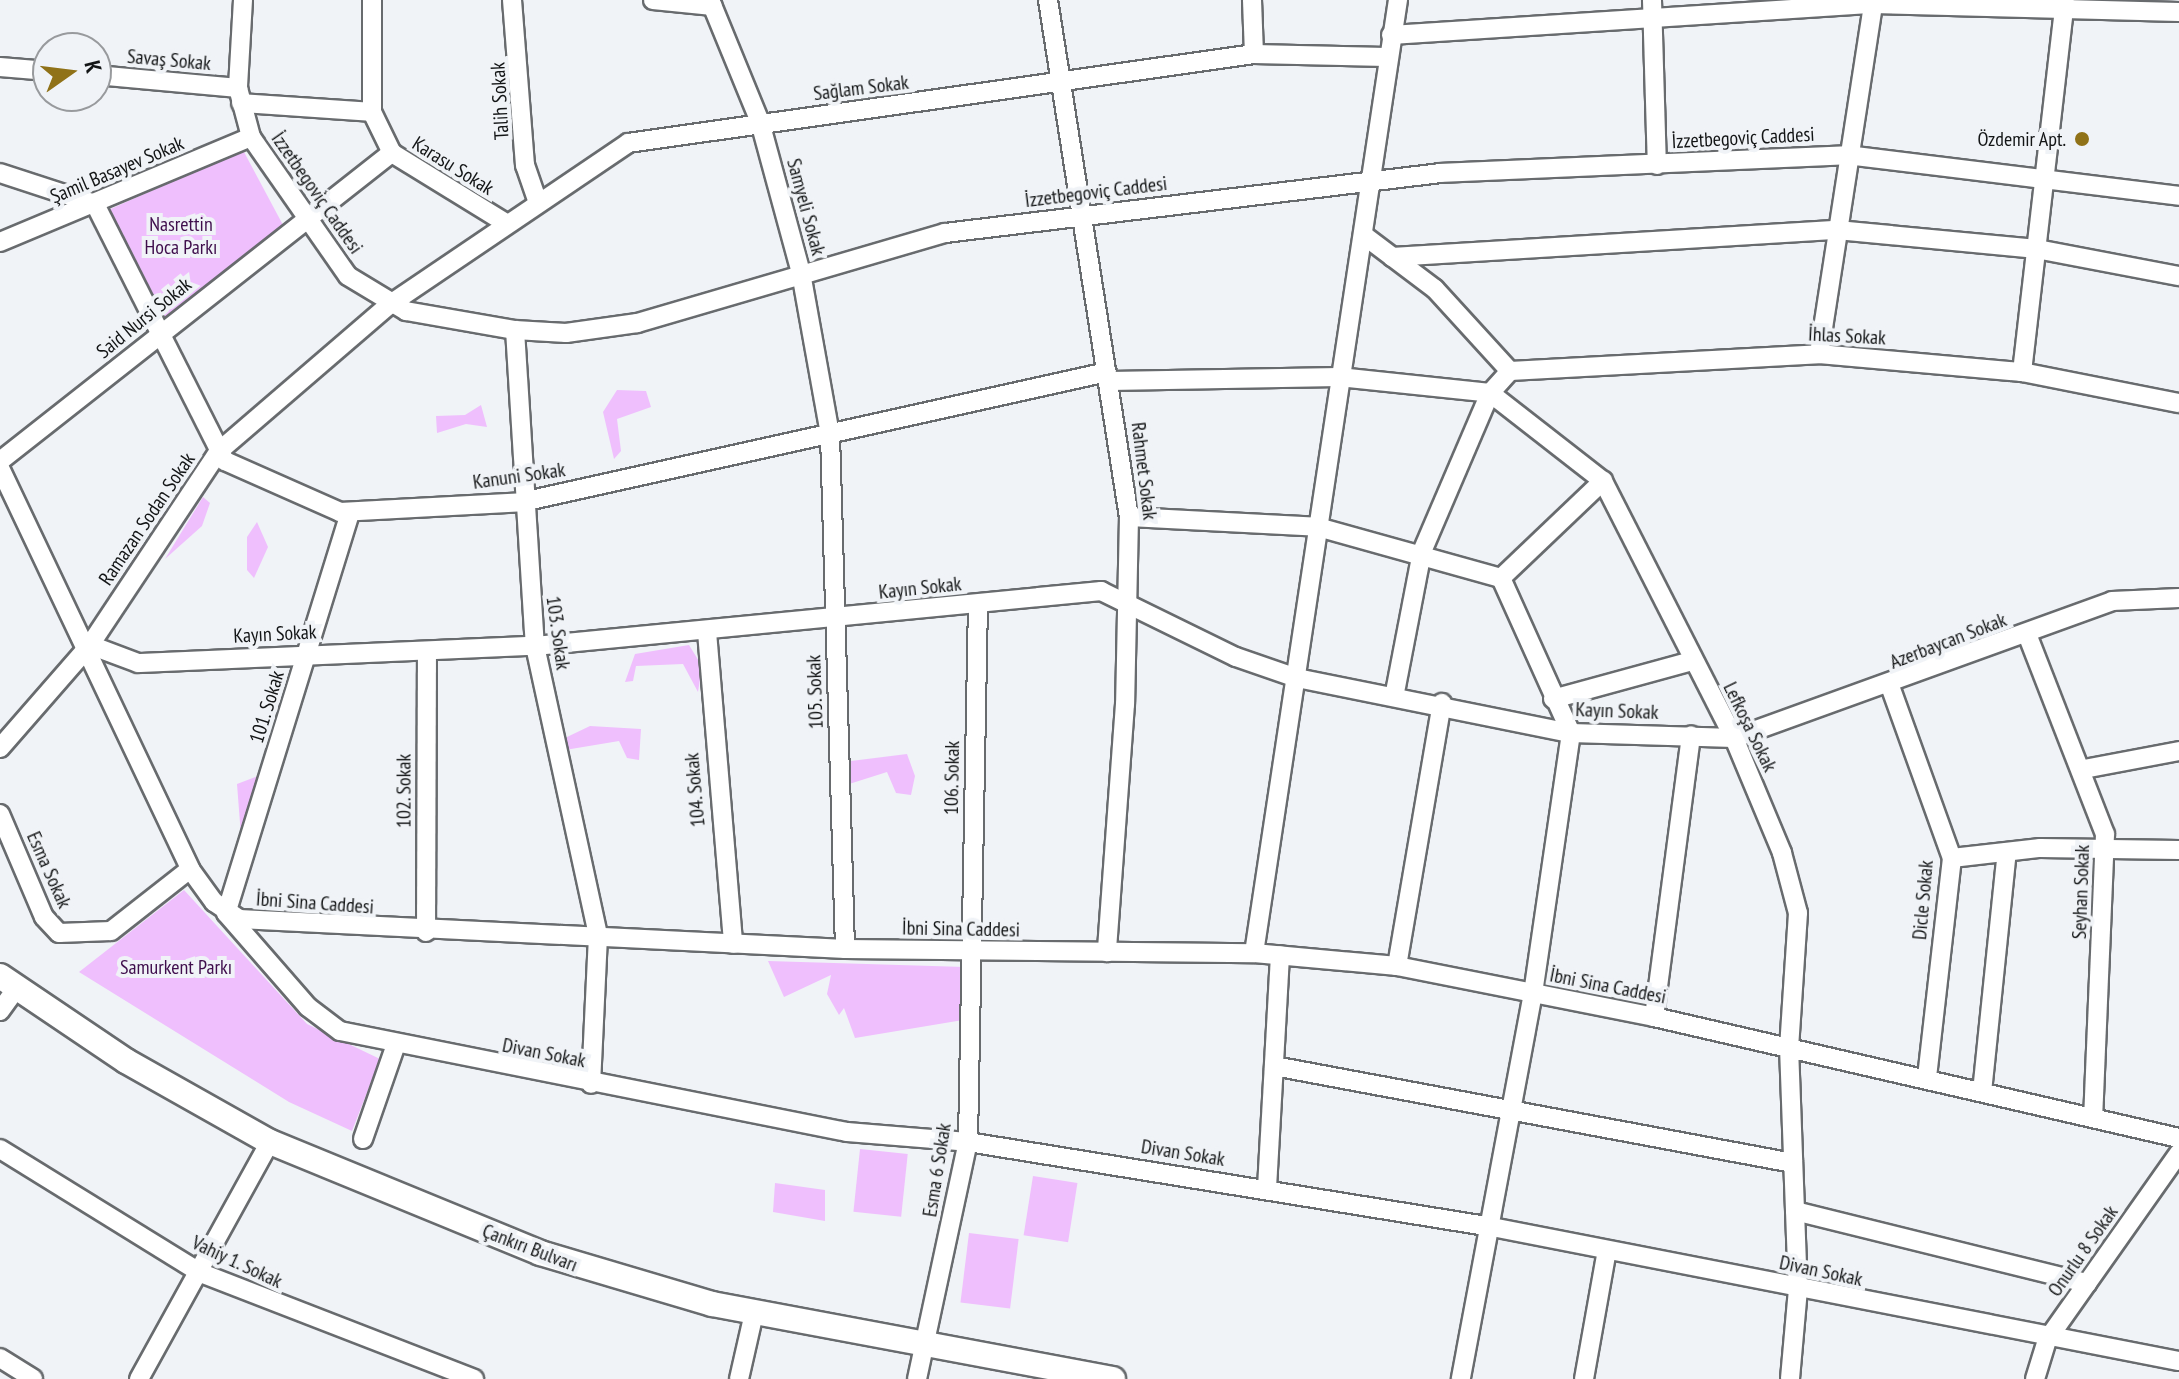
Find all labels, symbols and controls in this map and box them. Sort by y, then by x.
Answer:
north arrow [32,32,112,112]
street label: Savaş Sokak [126,44,212,76]
text: K [78,58,108,76]
street label: Talih Sokak [486,61,514,141]
street label: Sağlam Sokak [812,70,910,106]
street label: İzzetbegoviç Caddesi [1671,122,1815,154]
street label: İzzetbegoviç Caddesi [266,127,368,259]
place label: Özdemir Apt. [1977,127,2066,151]
marker: Özdemir Apt. [2073,130,2091,148]
street label: Şamil Basayev Sokak [46,131,188,209]
street label: Karasu Sokak [408,132,498,200]
street label: Samyeli Sokak [782,156,830,258]
street label: İzzetbegoviç Caddesi [1023,171,1169,213]
park label: Nasrettin Hoca Parkı [145,213,217,260]
street label: Said Nursi Sokak [92,273,196,363]
street label: İhlas Sokak [1808,322,1886,350]
street label: Rahmet Sokak [1126,421,1162,521]
street label: Ramazan Sodan Sokak [94,448,200,590]
street label: Kanuni Sokak [471,458,567,494]
street label: Kayın Sokak [877,572,963,604]
street label: 103. Sokak [541,594,575,672]
street label: Azerbaycan Sokak [1886,608,2010,674]
street label: Kayın Sokak [233,620,317,648]
street label: 105. Sokak [802,654,828,730]
street label: 101. Sokak [244,667,290,747]
street label: Lefkoşa Sokak [1718,678,1782,776]
street label: Kayın Sokak [1575,698,1659,724]
street label: 106. Sokak [939,740,965,816]
street label: 104. Sokak [680,751,710,829]
street label: 102. Sokak [392,753,416,829]
street label: Esma Sokak [21,828,77,912]
street label: Seyhan Sokak [2067,844,2095,940]
street label: Dicle Sokak [1908,859,1938,941]
street label: İbni Sina Caddesi [255,887,375,919]
street label: İbni Sina Caddesi [902,916,1020,942]
park label: Samurkent Parkı [120,955,232,979]
street label: İbni Sina Caddesi [1548,963,1668,1009]
street label: Divan Sokak [500,1033,588,1073]
street label: Esma 6 Sokak [918,1121,956,1219]
street label: Divan Sokak [1139,1135,1227,1171]
street label: Onurlu 8 Sokak [2043,1201,2123,1301]
street label: Çankırı Bulvarı [479,1219,581,1277]
street label: Vahiy 1. Sokak [187,1230,287,1294]
street label: Divan Sokak [1777,1250,1865,1292]

